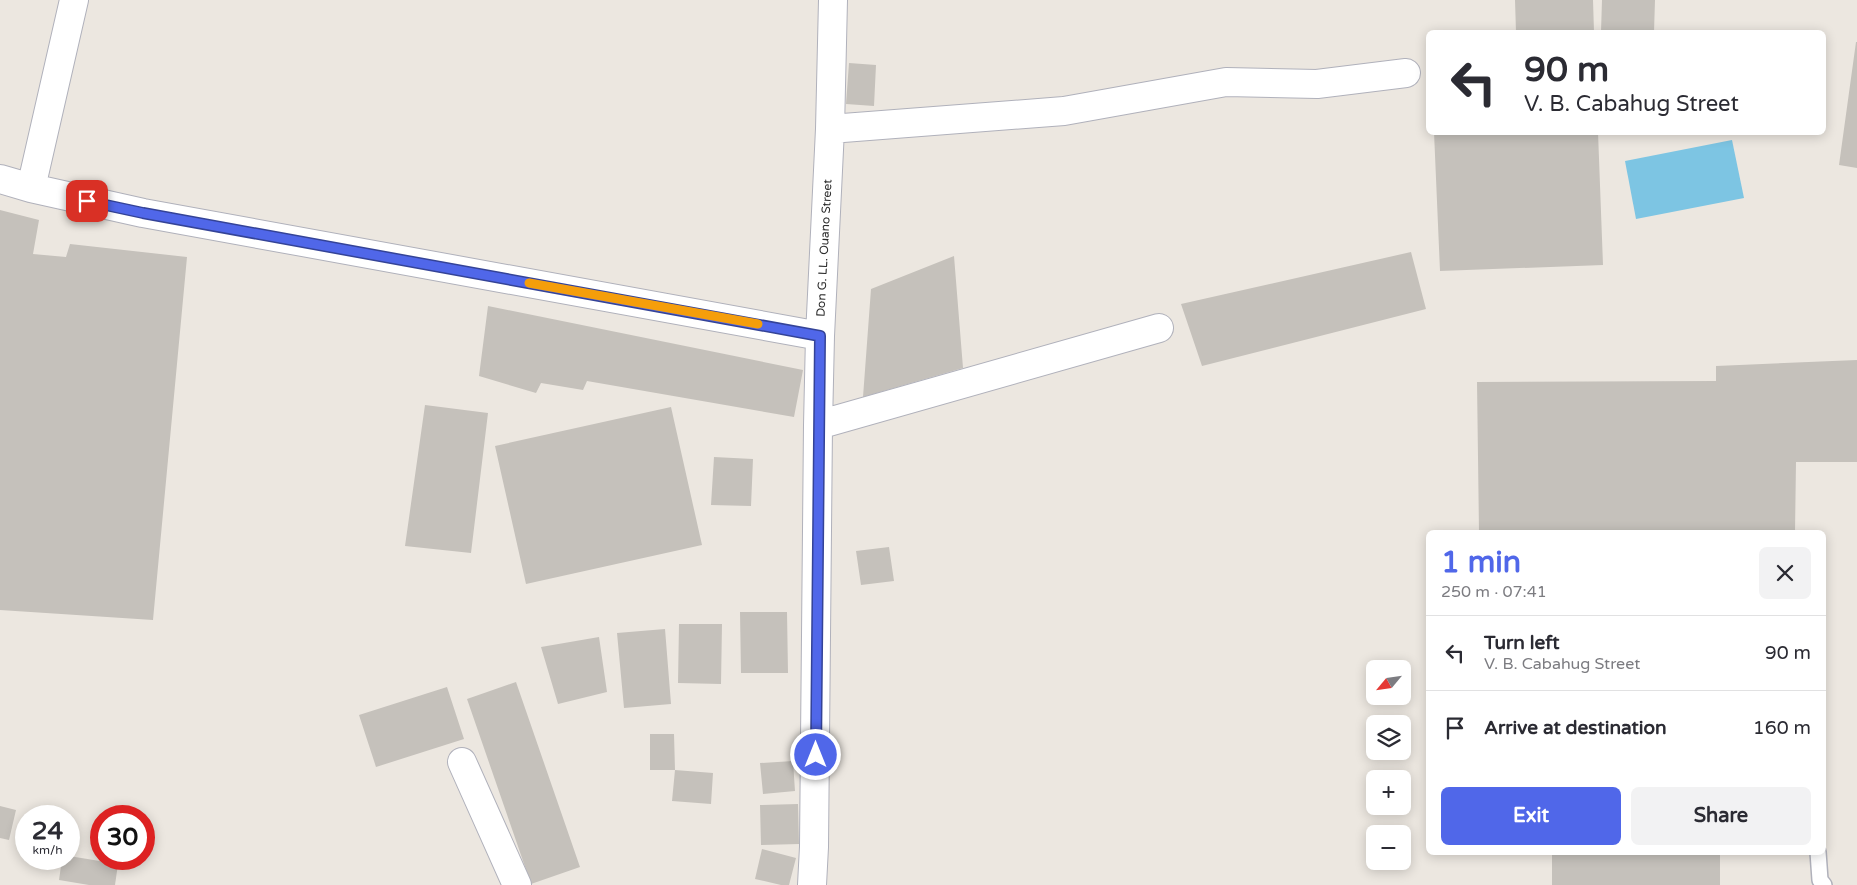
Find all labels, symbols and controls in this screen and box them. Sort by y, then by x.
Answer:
text: 90 m [1524,49,1609,91]
icon: left [1441,50,1506,115]
text: V. B. Cabahug Street [1524,91,1739,117]
street label: Don G. LL. Ouano Street [813,179,835,317]
pin [66,180,108,222]
icon: arrive [73,187,101,215]
text: 1 min [1441,544,1521,581]
button: close [1759,547,1811,599]
text: 250 m · 07:41 [1441,582,1547,602]
text: Turn left [1484,632,1560,654]
icon: left [1441,639,1469,667]
text: 90 m [1765,642,1811,664]
text: V. B. Cabahug Street [1484,654,1640,674]
north arrow [1366,660,1411,705]
map controls [1366,660,1411,870]
icon: arrive [1441,714,1469,742]
button: layers [1366,715,1411,760]
text: Arrive at destination [1484,717,1667,739]
text: 160 m [1753,717,1811,739]
position arrow [789,728,841,780]
button: + [1366,770,1411,815]
button: Exit [1441,787,1621,845]
button: Share [1631,787,1811,845]
speed limit sign: 30 [90,805,155,870]
text: 24 [32,816,63,846]
button: − [1366,825,1411,870]
text: km/h [32,843,63,857]

